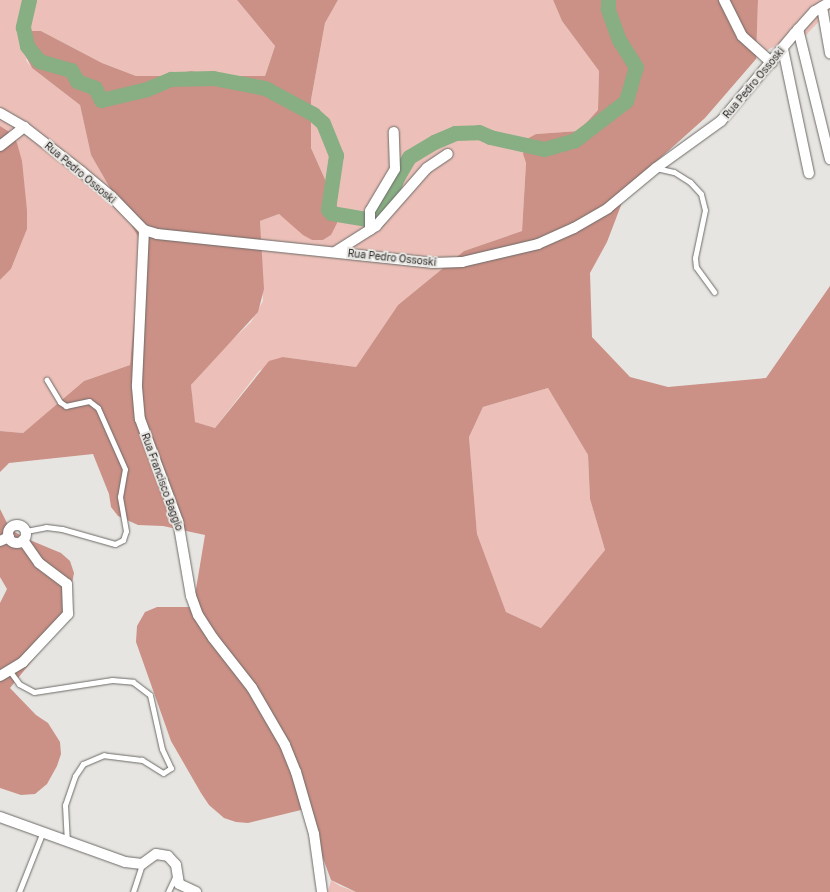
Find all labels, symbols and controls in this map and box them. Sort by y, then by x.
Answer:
street label: Rua Pedro Ossoski [721,45,787,121]
street label: Rua Pedro Ossoski [42,140,118,206]
street label: Rua Pedro Ossoski [347,247,437,269]
street label: Rua Francisco Baggio [139,432,185,532]

